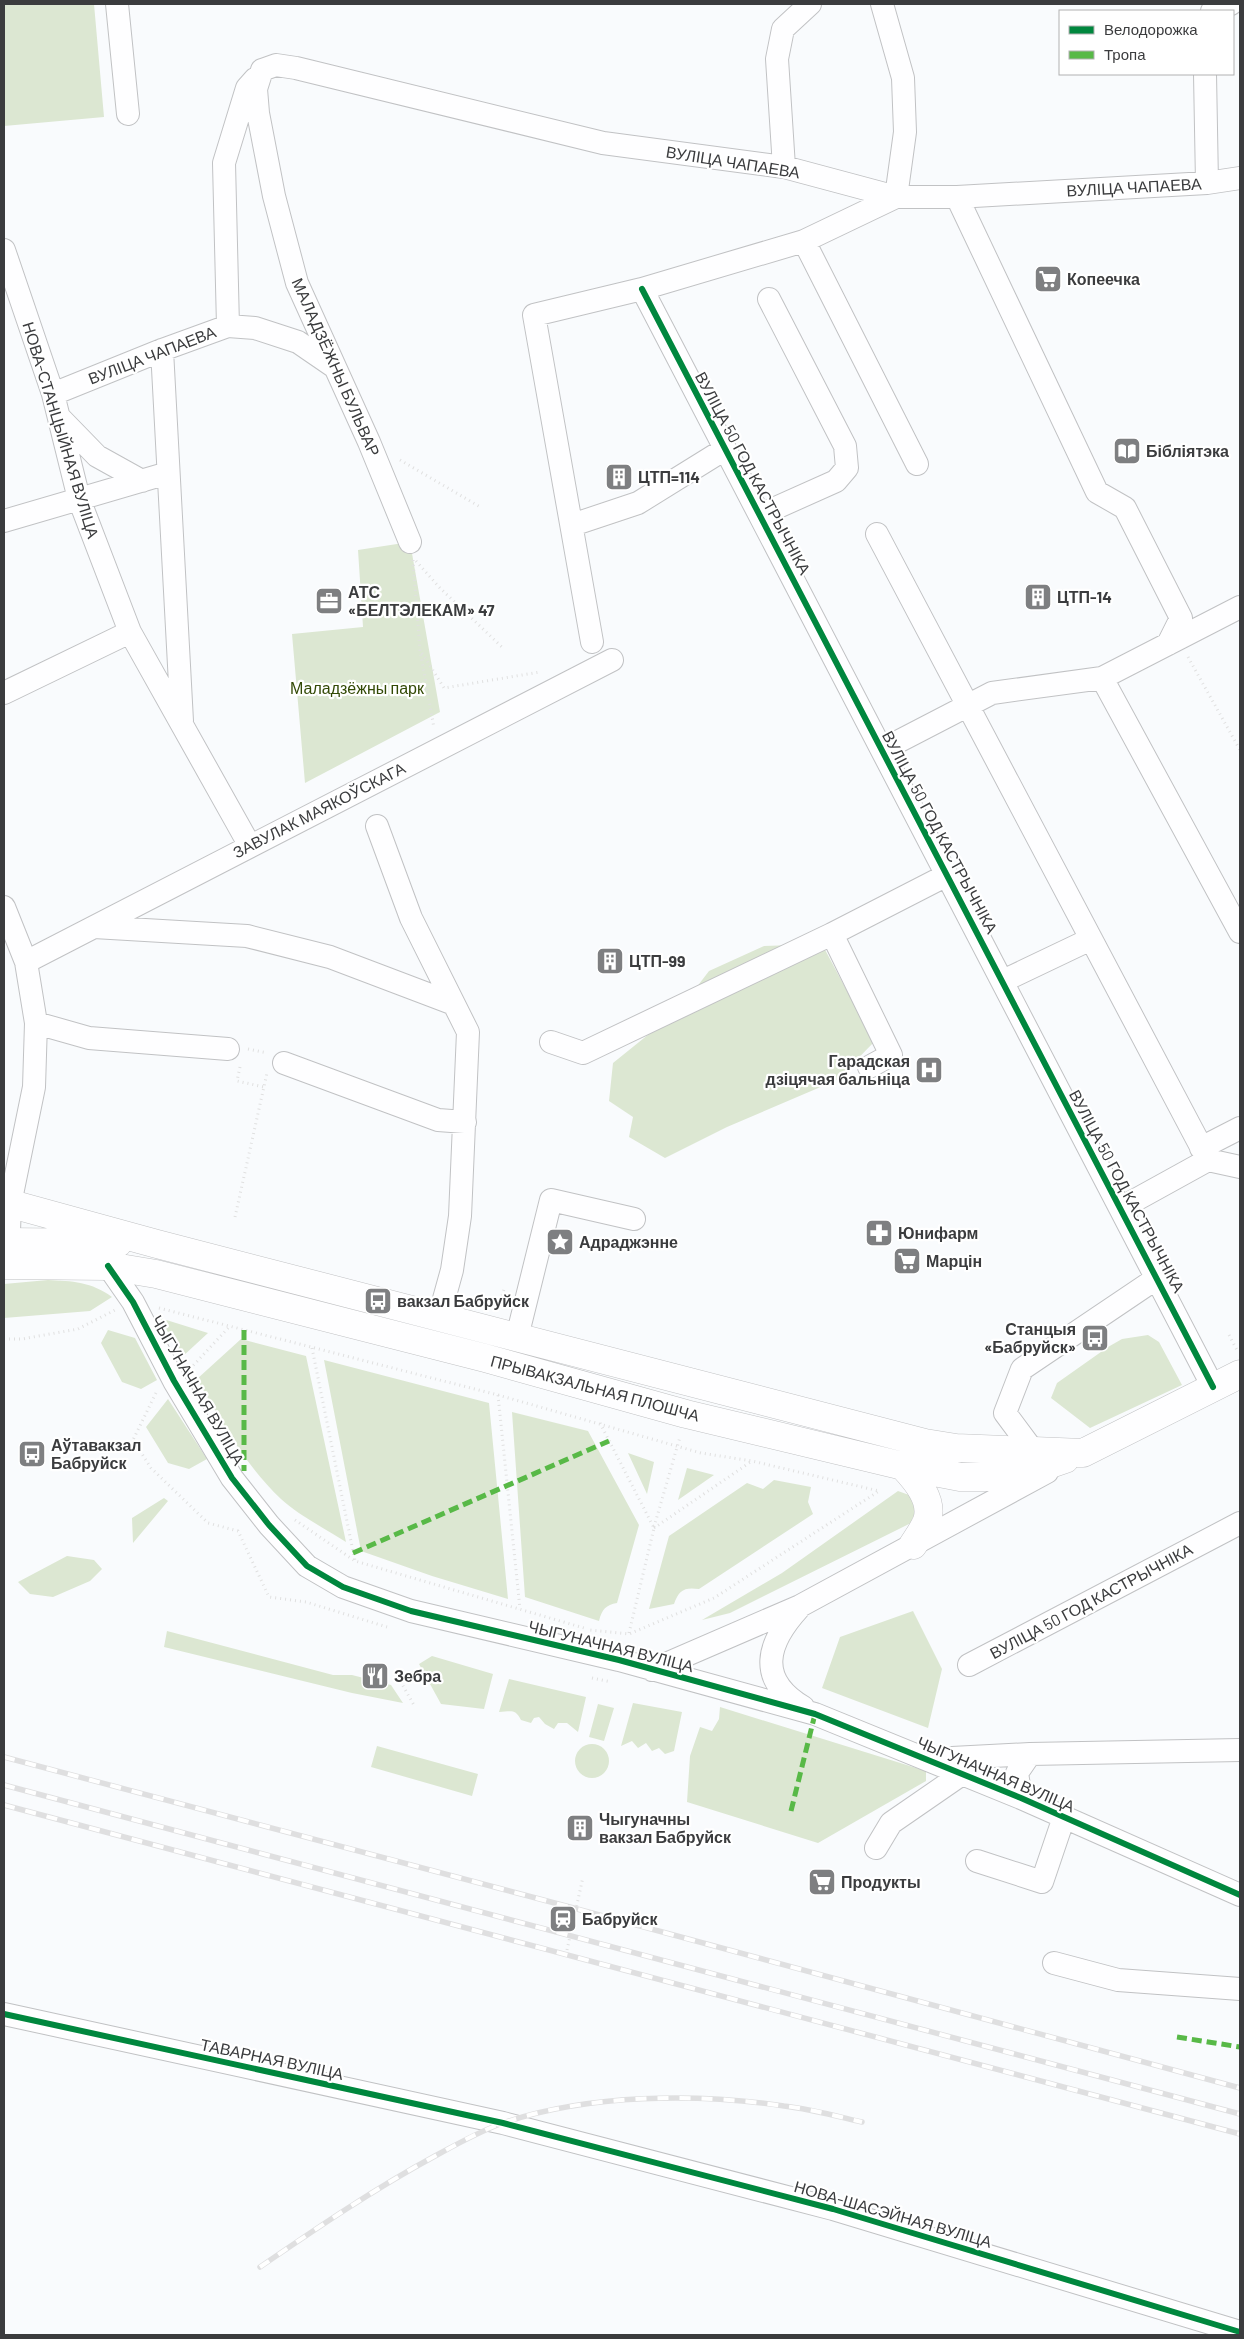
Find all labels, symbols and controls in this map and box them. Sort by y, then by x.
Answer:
legend [1059,10,1234,75]
text: Велодорожка [1104,20,1198,38]
text: Тропа [1104,45,1146,63]
street label: ВУЛІЦА ЧАПАЕВА [665,142,802,182]
street label: ВУЛІЦА ЧАПАЕВА [1066,173,1202,200]
supermarket icon: Копеечка [1033,264,1063,294]
place label: Копеечка [1067,269,1140,288]
street label: МАЛАДЗЁЖНЫ БУЛЬВАР [288,275,384,459]
street label: НОВА-СТАНЦЫЙНАЯ ВУЛІЦА [19,319,104,541]
street label: ВУЛІЦА ЧАПАЕВА [85,321,219,388]
street label: ВУЛІЦА 50 ГОД КАСТРЫЧНІКА [692,368,815,578]
library icon: Бібліятэка [1112,436,1142,466]
place label: Бібліятэка [1146,441,1229,460]
building icon: ЦТП=114 [604,462,634,492]
place label: ЦТП=114 [638,467,700,486]
place label: АТС «БЕЛТЭЛЕКАМ» 47 [348,582,495,619]
building icon: ЦТП-14 [1023,582,1053,612]
office icon: АТС «БЕЛТЭЛЕКАМ» 47 [314,586,344,616]
place label: ЦТП-14 [1057,587,1112,606]
park label: Маладзёжны парк [290,678,425,697]
street label: ВУЛІЦА 50 ГОД КАСТРЫЧНІКА [879,727,1002,937]
street label: ЗАВУЛАК МАЯКОЎСКАГА [229,758,408,861]
building icon: ЦТП-99 [595,946,625,976]
place label: ЦТП-99 [629,951,686,970]
place label: Гарадская дзіцячая бальніца [766,1051,910,1088]
hospital icon: Гарадская дзіцячая бальніца [914,1055,944,1085]
street label: ВУЛІЦА 50 ГОД КАСТРЫЧНІКА [1066,1086,1189,1296]
pharmacy icon: Юнифарм [864,1218,894,1248]
place label: Юнифарм [898,1223,978,1242]
place icon: Адраджэнне [545,1227,575,1257]
place label: Адраджэнне [579,1232,678,1251]
supermarket icon: Марцін [892,1246,922,1276]
place label: Марцін [926,1251,982,1270]
bus stop icon: вакзал Бабруйск [363,1286,393,1316]
place label: вакзал Бабруйск [397,1291,530,1310]
street label: ЧЫГУНАЧНАЯ ВУЛІЦА [148,1312,249,1468]
place label: Станцыя «Бабруйск» [984,1319,1076,1356]
bus stop icon: Станцыя «Бабруйск» [1080,1323,1110,1353]
street label: ПРЫВАКЗАЛЬНАЯ ПЛОШЧА [489,1350,702,1425]
place label: Аўтавакзал Бабруйск [51,1435,142,1472]
bus stop icon: Аўтавакзал Бабруйск [17,1439,47,1469]
street label: ВУЛІЦА 50 ГОД КАСТРЫЧНІКА [986,1539,1196,1662]
street label: ЧЫГУНАЧНАЯ ВУЛІЦА [527,1616,696,1675]
restaurant icon: Зебра [360,1661,390,1691]
place label: Зебра [394,1666,441,1685]
street label: ЧЫГУНАЧНАЯ ВУЛІЦА [914,1732,1078,1816]
place label: Чыгуначны вакзал Бабруйск [599,1809,732,1846]
building icon: Чыгуначны вакзал Бабруйск [565,1813,595,1843]
supermarket icon: Продукты [807,1867,837,1897]
place label: Продукты [841,1872,921,1891]
station icon: Бабруйск [548,1904,578,1934]
place label: Бабруйск [582,1909,658,1928]
street label: ТАВАРНАЯ ВУЛІЦА [199,2034,346,2083]
street label: НОВА-ШАСЭЙНАЯ ВУЛІЦА [792,2176,994,2251]

